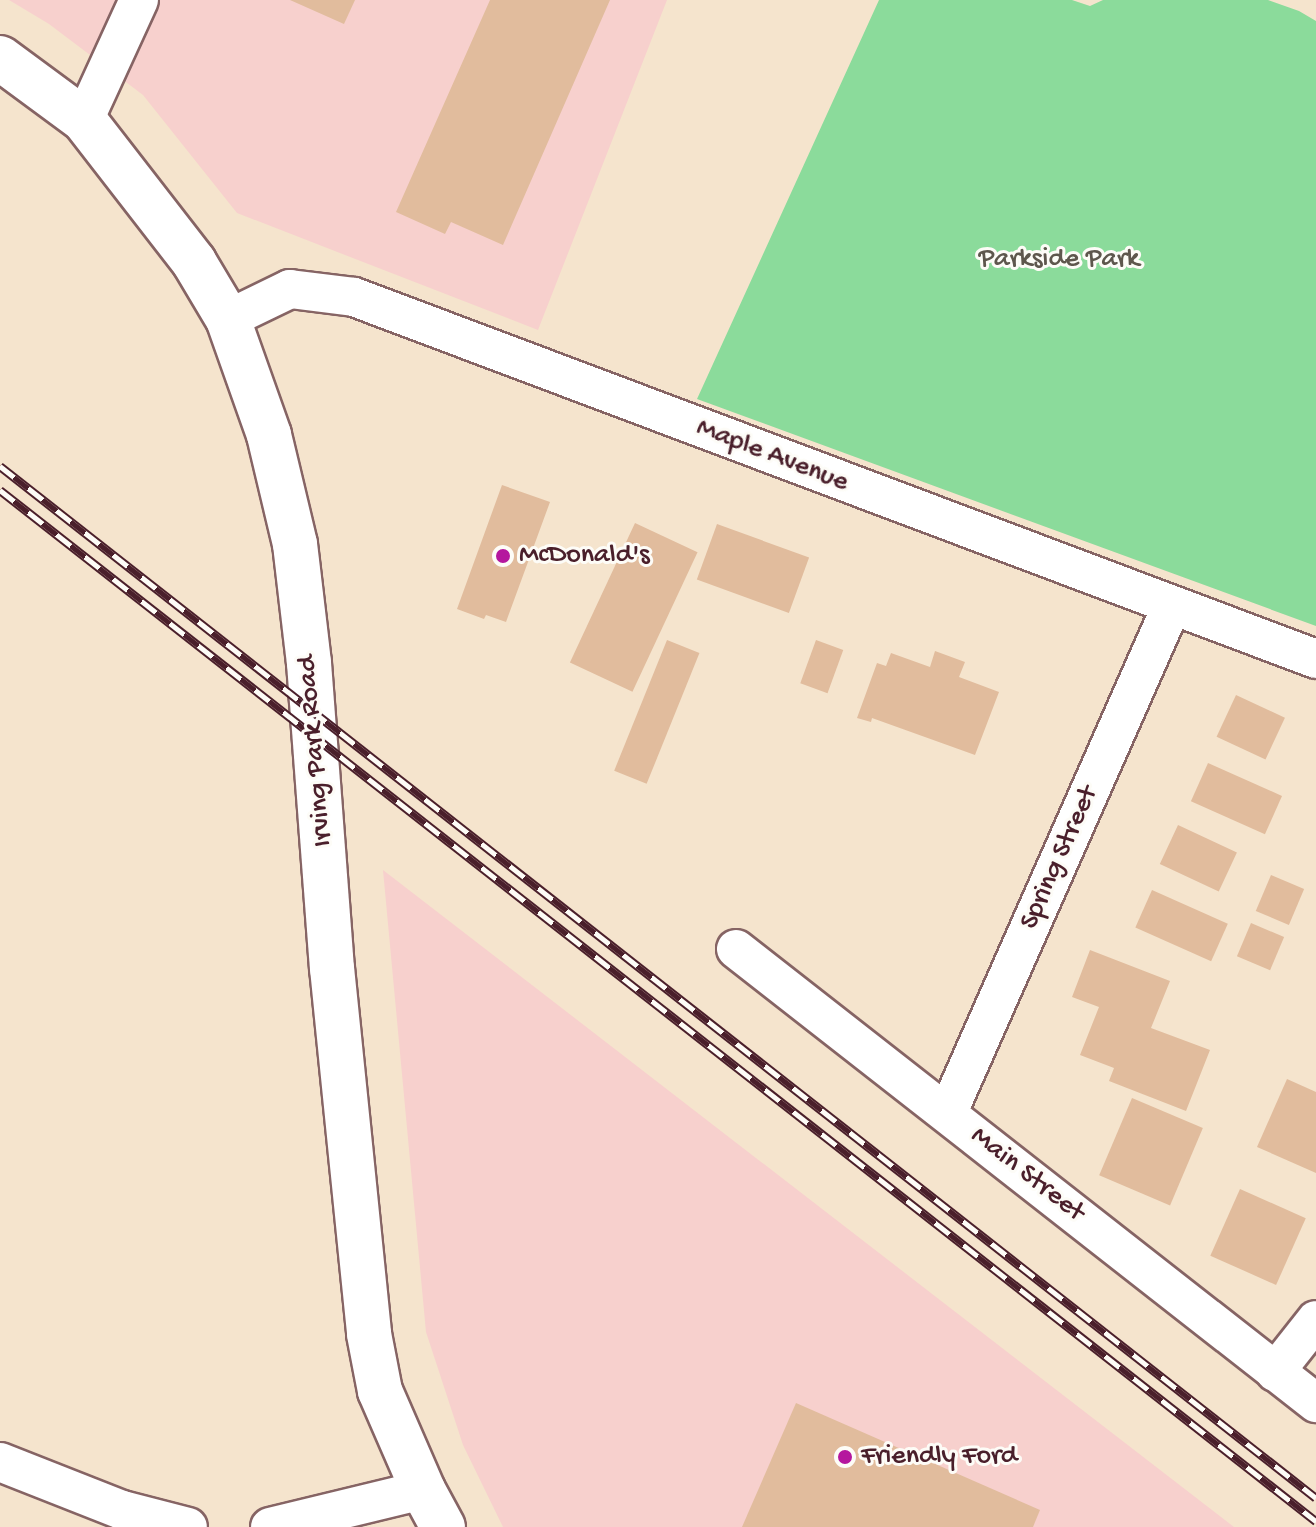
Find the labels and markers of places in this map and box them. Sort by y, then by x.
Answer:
place label: McDonald's [519,539,650,573]
marker: McDonald's [494,547,512,565]
place label: Friendly Ford [861,1440,1017,1474]
marker: Friendly Ford [836,1448,854,1466]

